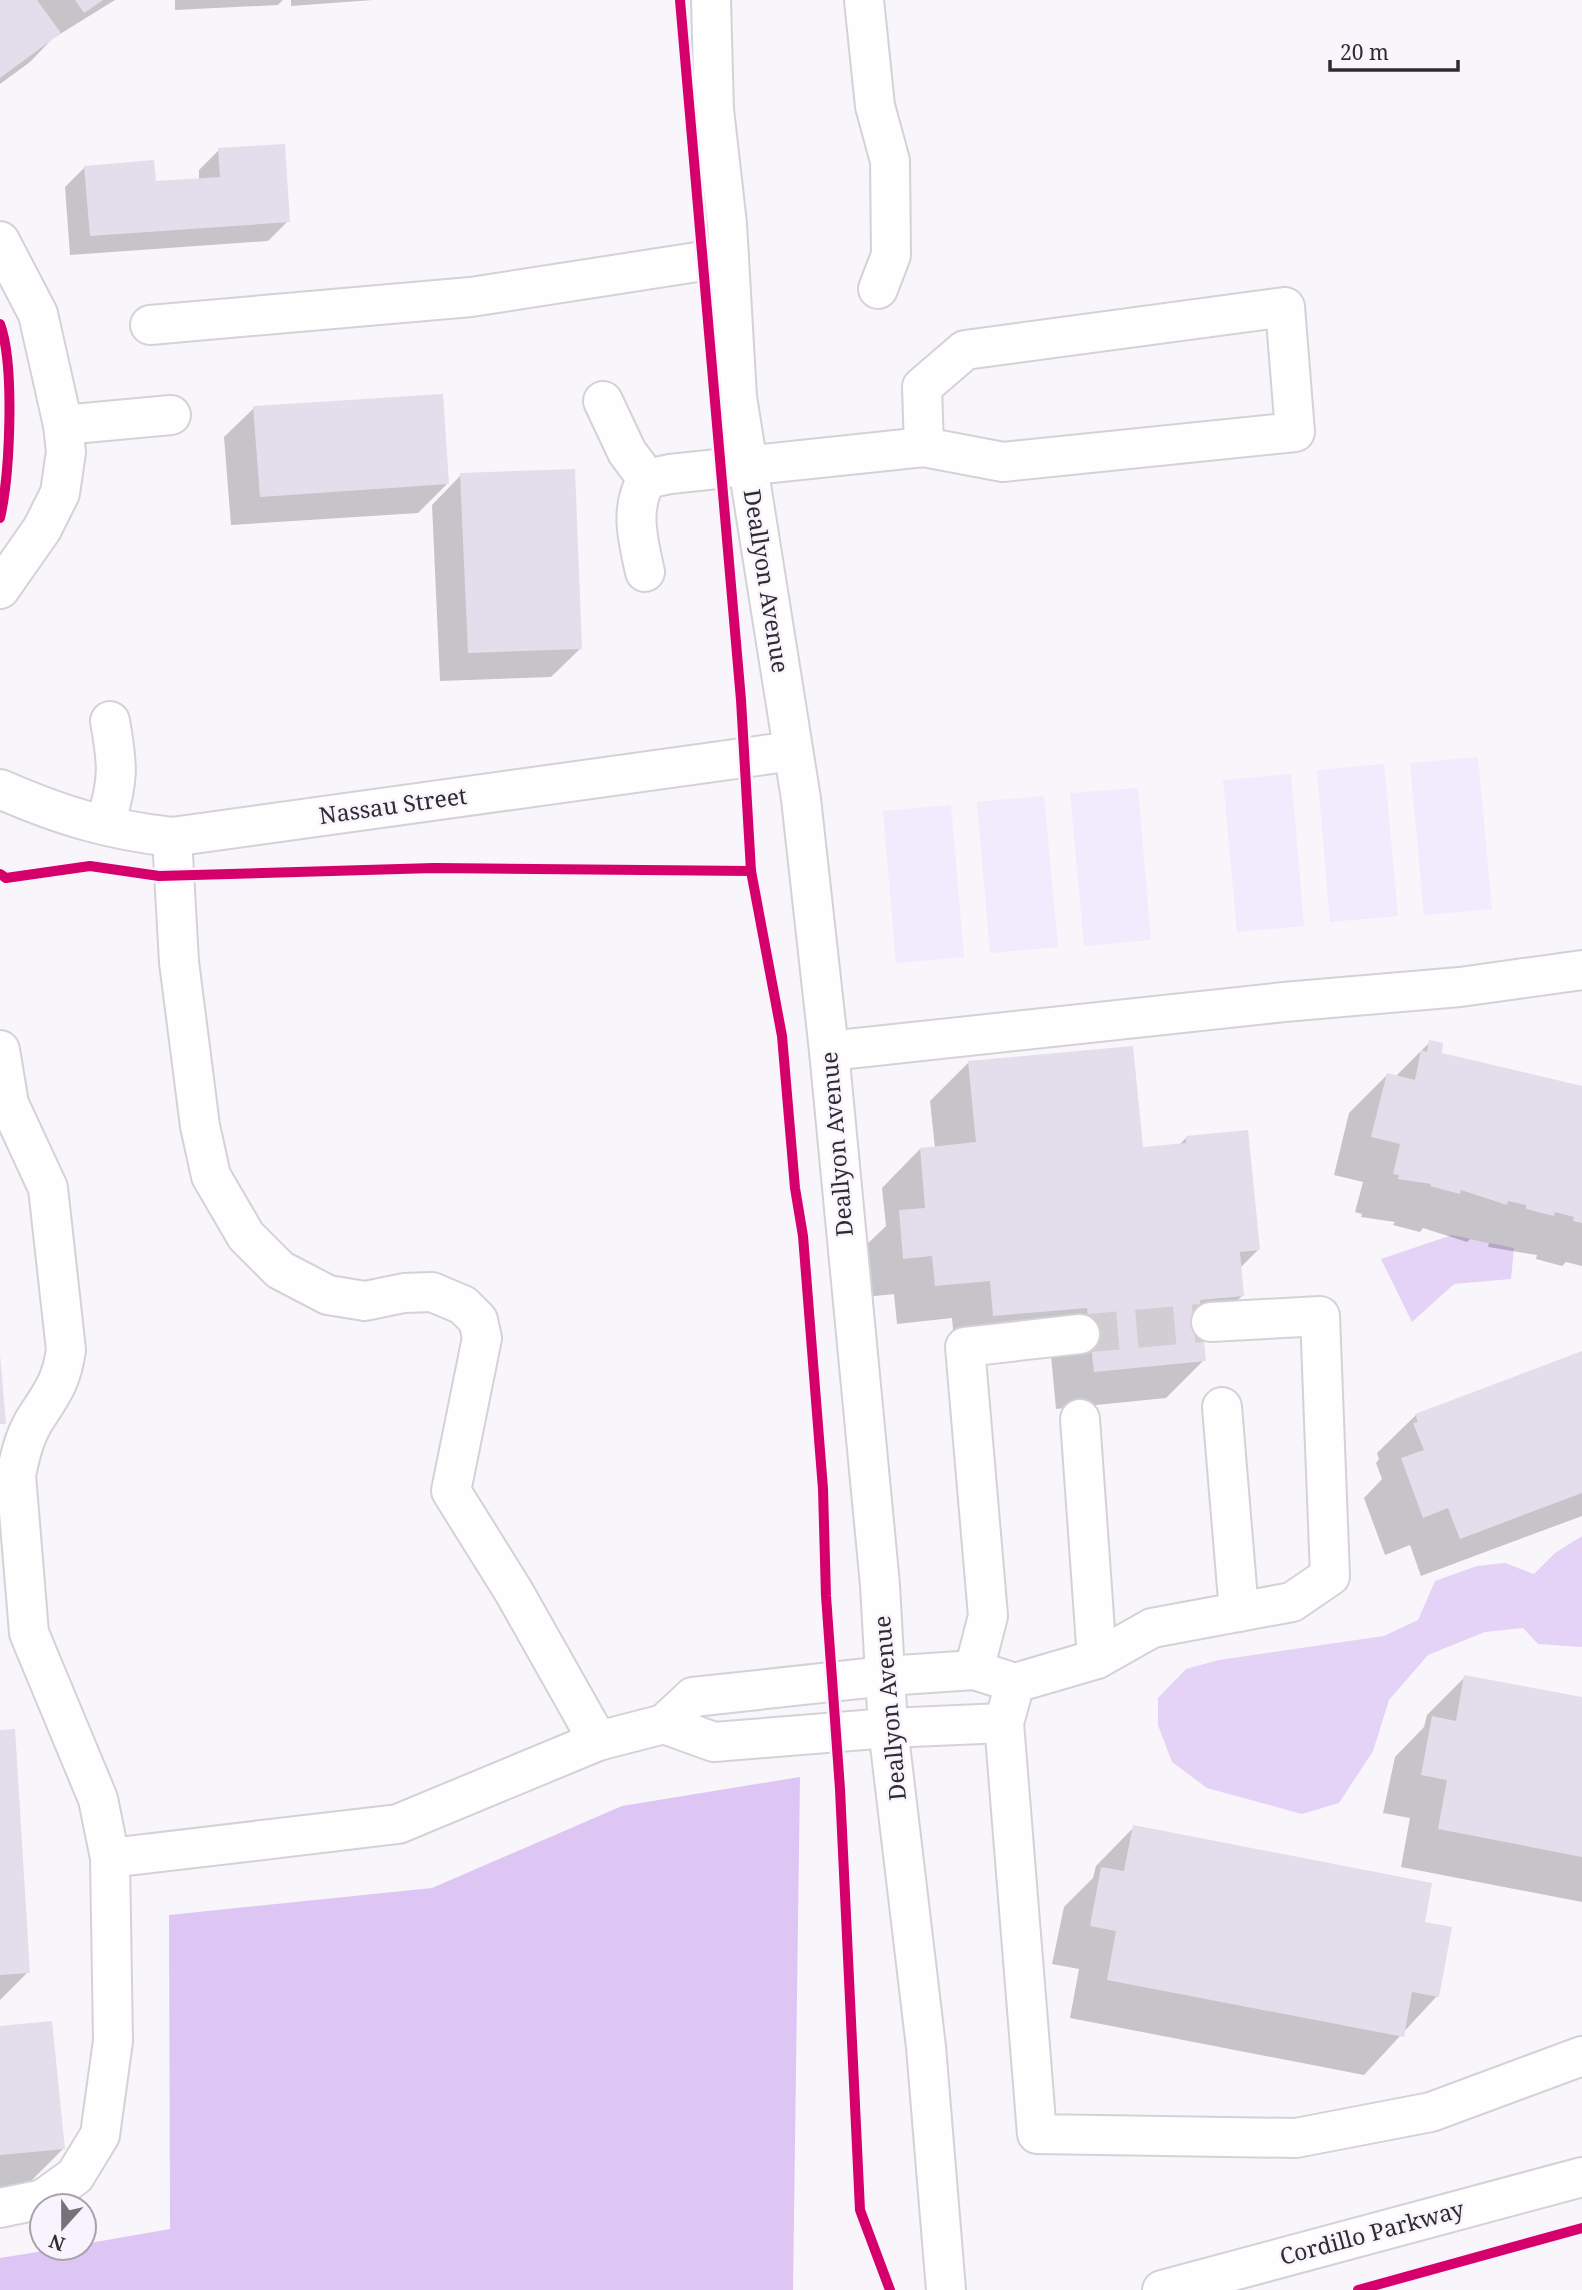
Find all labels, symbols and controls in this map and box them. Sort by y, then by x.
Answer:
scale bar [1330,28,1458,72]
text: 20 m [1340,38,1389,66]
street label: Deallyon Avenue [737,487,797,675]
street label: Nassau Street [317,779,469,831]
street label: Deallyon Avenue [812,1050,860,1238]
street label: Deallyon Avenue [865,1614,913,1802]
north arrow [28,2192,98,2262]
street label: Cordillo Parkway [1276,2192,1467,2272]
text: N [45,2228,69,2258]

